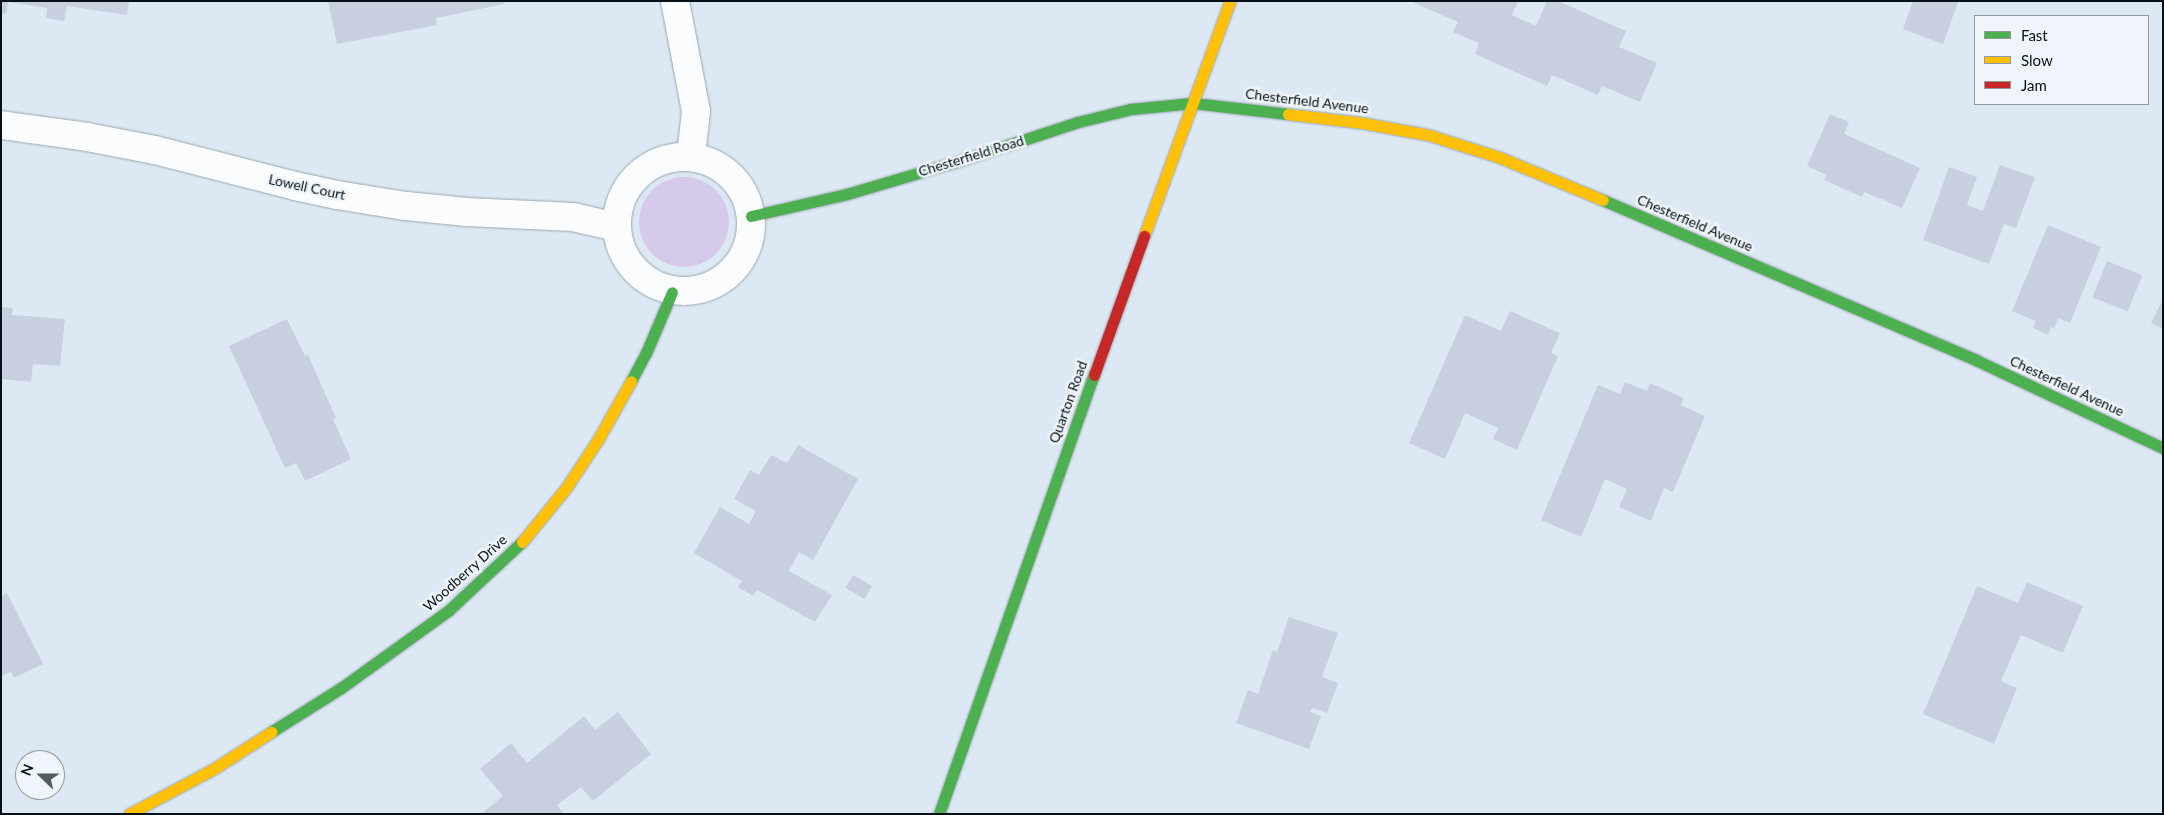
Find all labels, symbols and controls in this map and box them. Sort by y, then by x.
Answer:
legend [1974,15,2149,105]
text: Fast [2021,26,2048,44]
text: Slow [2021,51,2053,69]
text: Jam [2021,76,2047,94]
street label: Chesterfield Avenue [1244,85,1370,117]
street label: Chesterfield Road [916,132,1026,180]
street label: Lowell Court [267,171,347,203]
street label: Chesterfield Avenue [1634,191,1756,255]
street label: Chesterfield Avenue [2007,352,2127,420]
street label: Quarton Road [1045,359,1091,445]
street label: Woodberry Drive [420,531,510,615]
north arrow [15,750,65,800]
text: N [17,761,36,778]

